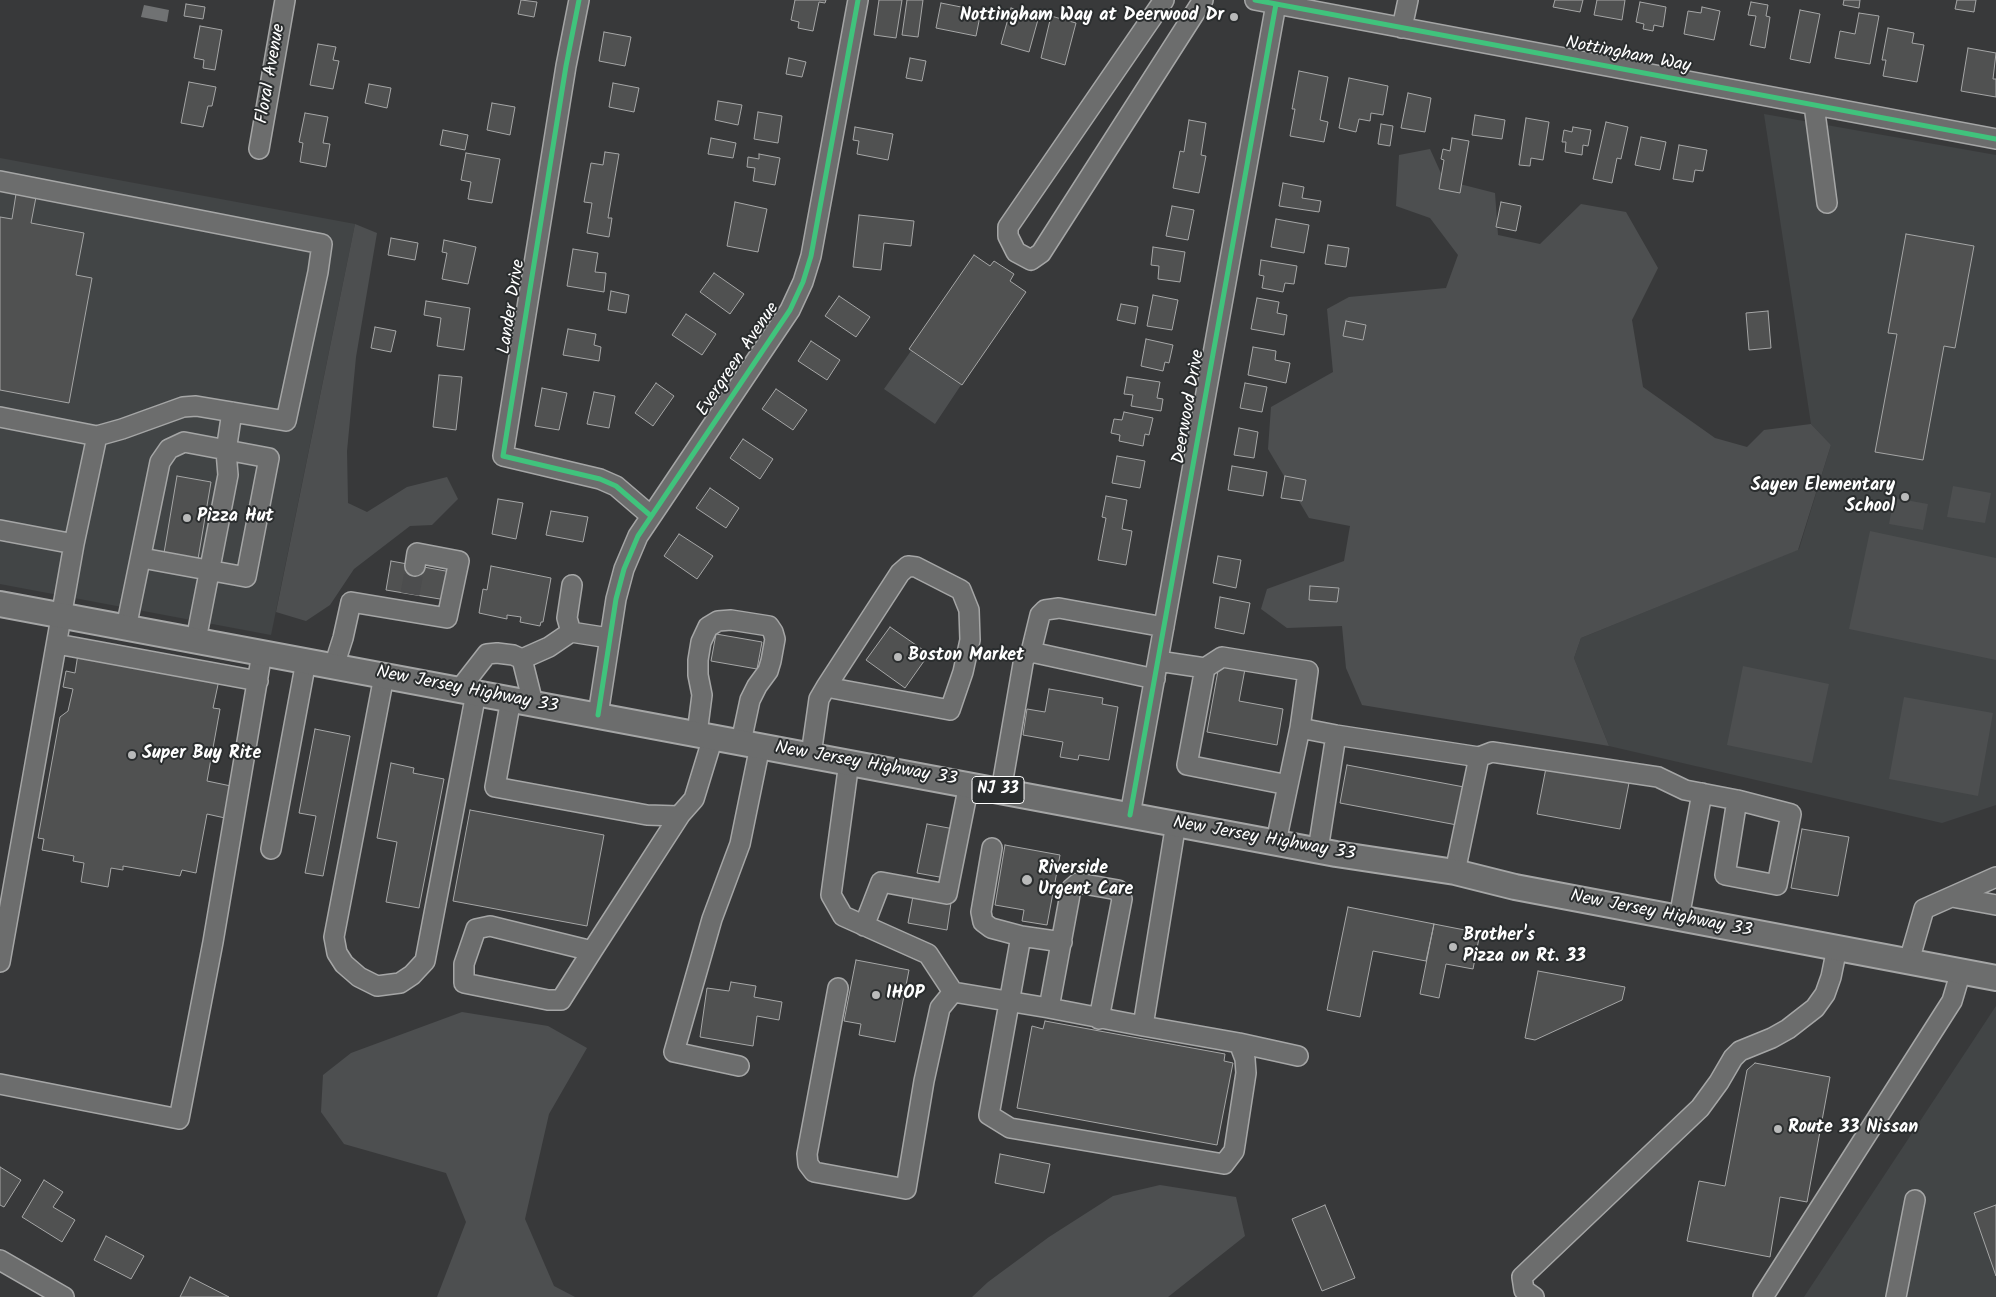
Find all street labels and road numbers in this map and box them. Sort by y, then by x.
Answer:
street label: Floral Avenue [253,22,291,126]
street label: Nottingham Way [1563,33,1693,79]
street label: Lander Drive [495,258,531,356]
street label: Evergreen Avenue [693,299,785,421]
street label: Deerwood Drive [1169,348,1211,466]
street label: New Jersey Highway 33 [374,663,560,719]
street label: New Jersey Highway 33 [773,738,959,792]
road number: NJ 33 [972,776,1024,804]
street label: New Jersey Highway 33 [1171,813,1357,867]
street label: New Jersey Highway 33 [1568,887,1754,943]

